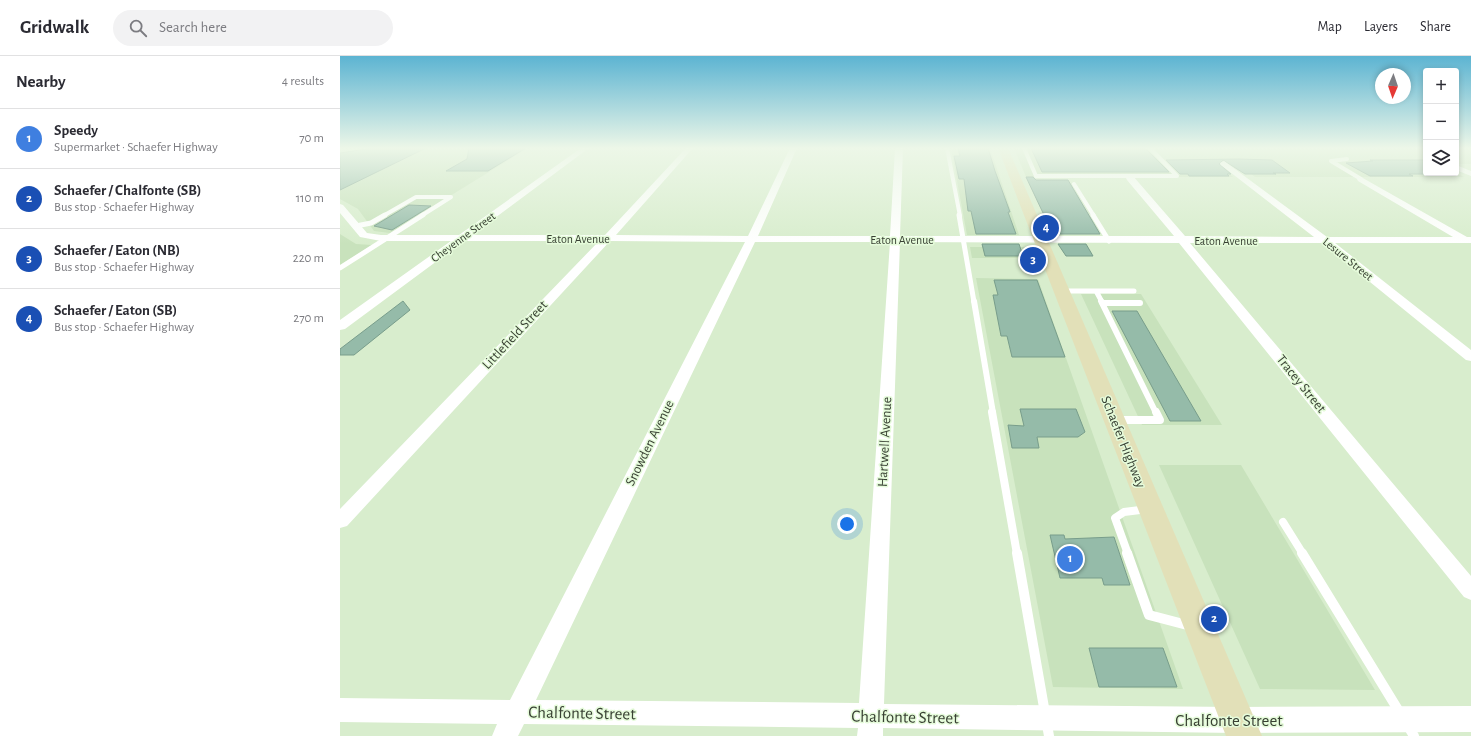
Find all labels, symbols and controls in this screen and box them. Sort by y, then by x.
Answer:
search box [113,10,393,46]
icon: search [127,17,149,39]
text: Gridwalk [20,18,89,37]
text: Search here [159,20,227,35]
text: Map [1317,20,1342,34]
text: Layers [1364,20,1398,34]
text: Share [1420,20,1451,34]
north arrow [1375,68,1411,104]
map controls [1423,68,1459,176]
button: + [1423,68,1459,104]
text: Nearby [16,73,66,90]
text: 4 results [282,75,324,88]
button: − [1423,104,1459,140]
text: Speedy [54,123,98,138]
text: 1 [27,132,31,145]
text: 70 m [299,132,324,145]
button: layers [1423,140,1459,176]
text: Supermarket · Schaefer Highway [54,141,218,154]
text: Schaefer / Chalfonte (SB) [54,183,202,198]
text: 2 [26,192,32,205]
text: 110 m [296,192,324,205]
text: Bus stop · Schaefer Highway [54,201,194,214]
street label: Cheyenne Street [429,210,498,265]
pin: 4 [1033,213,1059,243]
street label: Eaton Avenue [546,233,610,245]
street label: Eaton Avenue [870,234,934,246]
street label: Eaton Avenue [1194,235,1258,247]
street label: Lesure Street [1321,235,1375,283]
text: Schaefer / Eaton (NB) [54,243,180,258]
pin: 3 [1020,245,1046,275]
text: 3 [26,252,32,265]
text: 220 m [293,252,324,265]
text: Bus stop · Schaefer Highway [54,261,194,274]
street label: Littlefield Street [480,298,551,372]
text: Schaefer / Eaton (SB) [54,303,177,318]
text: 4 [26,312,32,325]
text: 270 m [293,312,324,325]
text: Bus stop · Schaefer Highway [54,321,194,334]
street label: Tracey Street [1274,352,1329,416]
street label: Schaefer Highway [1098,394,1148,490]
street label: Hartwell Avenue [876,397,894,487]
street label: Snowden Avenue [623,398,677,488]
your location [837,514,857,534]
pin: 1 [1057,544,1083,574]
pin: 2 [1201,604,1227,634]
street label: Chalfonte Street [528,704,636,722]
street label: Chalfonte Street [851,708,959,726]
street label: Chalfonte Street [1175,712,1283,729]

